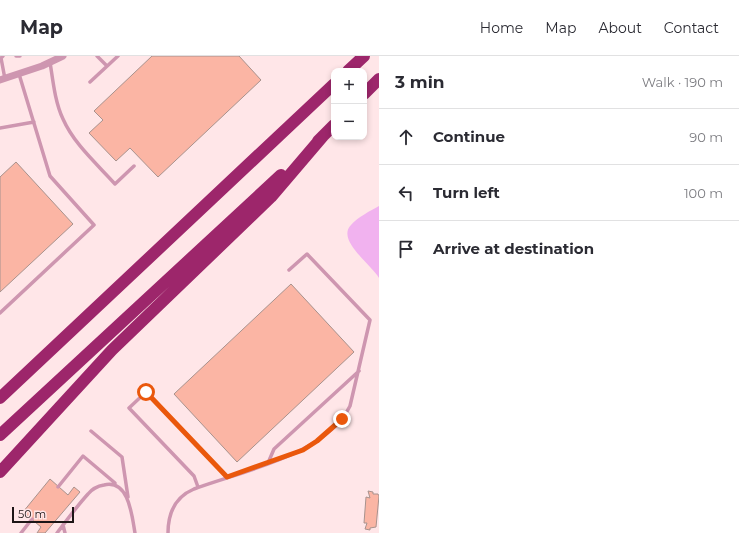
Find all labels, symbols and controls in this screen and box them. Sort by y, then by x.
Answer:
text: Map [20,16,63,39]
text: Home [480,19,523,37]
text: Map [545,19,576,37]
text: About [598,19,642,37]
text: Contact [664,19,719,37]
map controls [331,68,367,140]
button: + [331,68,367,104]
text: 3 min [395,72,445,92]
text: Walk · 190 m [642,74,723,90]
button: − [331,104,367,140]
icon: ahead [395,126,417,148]
text: Continue [433,127,505,146]
text: 90 m [689,129,723,145]
icon: left [395,182,417,204]
text: Turn left [433,183,500,202]
text: 100 m [684,185,723,201]
icon: arrive [395,238,417,260]
text: Arrive at destination [433,239,594,258]
route start [137,383,155,401]
route end [333,410,351,428]
scale bar [12,505,74,524]
text: 50 m [18,507,46,521]

